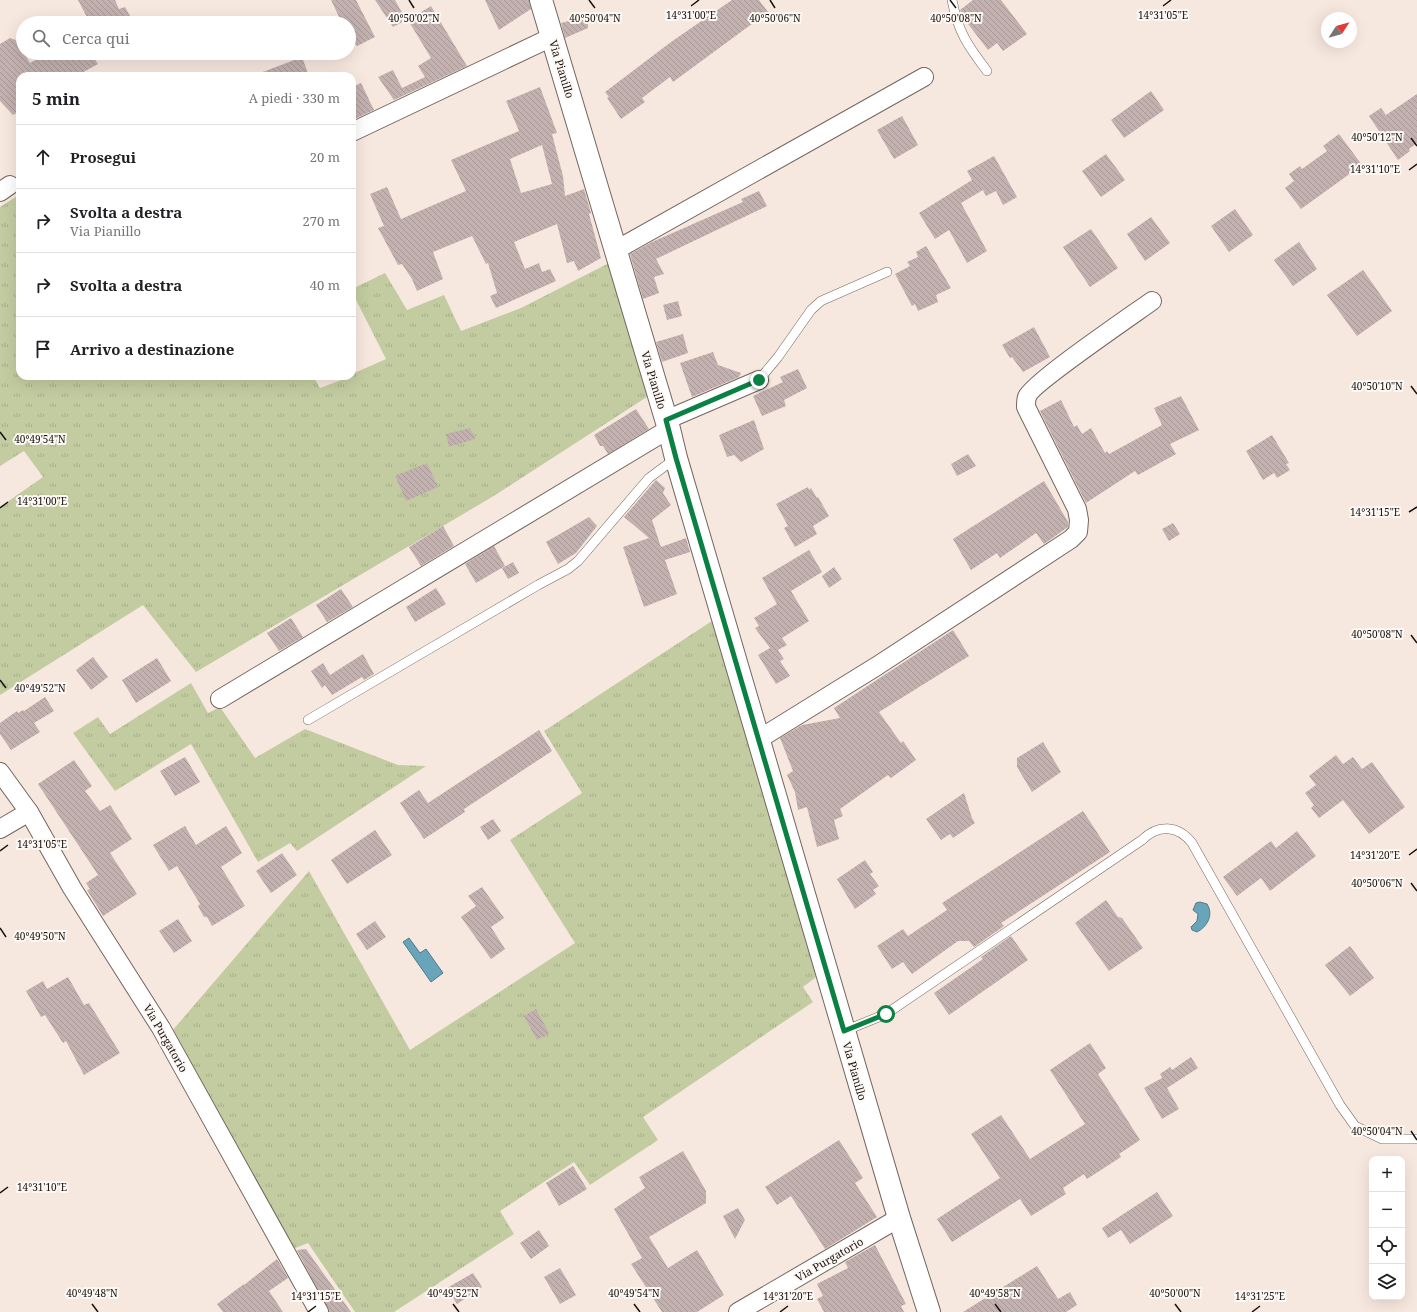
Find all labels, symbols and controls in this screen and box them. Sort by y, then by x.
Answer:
text: 14°31'00"E [666,8,716,22]
text: 14°31'05"E [1138,8,1188,22]
text: 40°50'02"N [388,11,440,25]
text: 40°50'04"N [569,11,621,25]
text: 40°50'06"N [749,11,801,25]
text: 40°50'08"N [930,11,982,25]
north arrow [1321,12,1357,48]
search box [16,16,356,60]
icon: search [30,27,52,49]
text: Cerca qui [62,28,130,48]
street label: Via Pianillo [546,38,578,100]
text: 5 min [32,87,80,110]
text: A piedi · 330 m [249,89,340,107]
text: 40°50'12"N [1351,130,1403,144]
icon: ahead [32,146,54,168]
text: Prosegui [70,147,136,167]
text: 20 m [310,148,340,166]
text: 14°31'10"E [1350,162,1400,176]
text: Svolta a destra [70,202,182,222]
icon: right [32,210,54,232]
text: 270 m [303,212,340,230]
text: Via Pianillo [70,222,141,240]
icon: right [32,274,54,296]
text: Svolta a destra [70,275,182,295]
text: 40 m [310,276,340,294]
icon: arrive [32,338,54,360]
text: Arrivo a destinazione [70,339,234,359]
street label: Via Pianillo [638,349,670,411]
route end [750,371,768,389]
text: 40°50'10"N [1351,379,1403,393]
text: 40°49'54"N [14,432,66,446]
text: 14°31'00"E [17,494,67,508]
text: 14°31'15"E [1350,505,1400,519]
text: 40°50'08"N [1351,627,1403,641]
text: 40°49'52"N [14,681,66,695]
text: 14°31'05"E [17,837,67,851]
text: 14°31'20"E [1350,848,1400,862]
text: 40°50'06"N [1351,876,1403,890]
text: 40°49'50"N [14,929,66,943]
street label: Via Purgatorio [140,1001,192,1075]
route start [877,1005,895,1023]
street label: Via Pianillo [840,1040,870,1102]
text: 40°50'04"N [1351,1124,1403,1138]
map controls [1369,1156,1405,1300]
button: + [1369,1156,1405,1192]
text: 14°31'10"E [17,1180,67,1194]
button: − [1369,1192,1405,1228]
button: locate [1369,1228,1405,1264]
street label: Via Purgatorio [792,1233,866,1285]
button: layers [1369,1264,1405,1300]
text: 40°49'48"N [66,1286,118,1300]
text: 40°49'52"N [427,1286,479,1300]
text: 40°49'54"N [608,1286,660,1300]
text: 40°49'58"N [969,1286,1021,1300]
text: 40°50'00"N [1149,1286,1201,1300]
text: 14°31'15"E [291,1289,341,1303]
text: 14°31'20"E [763,1289,813,1303]
text: 14°31'25"E [1235,1289,1285,1303]

